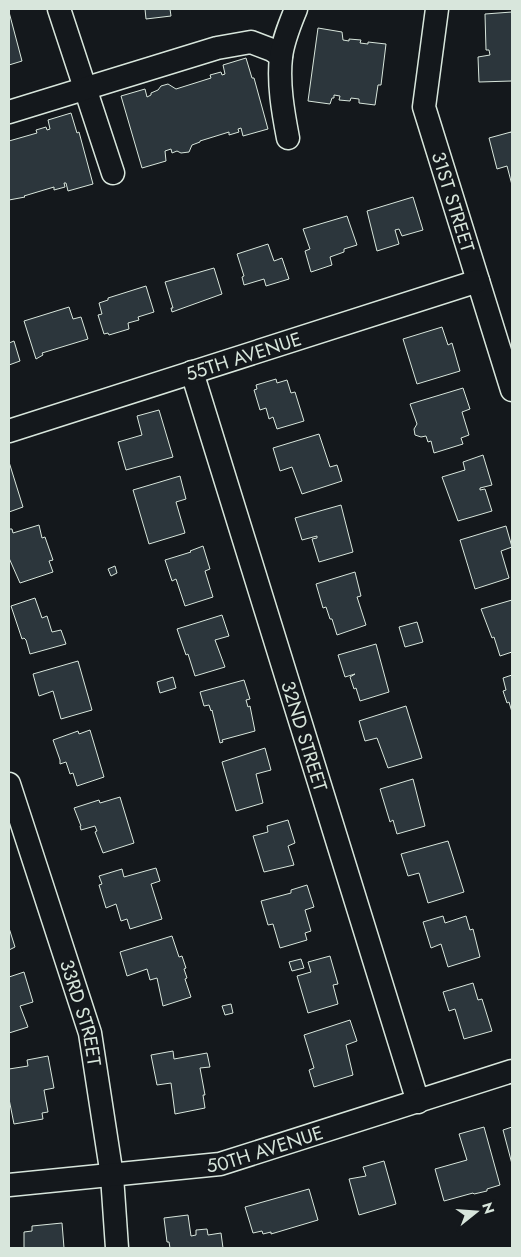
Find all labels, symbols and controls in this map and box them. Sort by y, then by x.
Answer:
street label: 31ST STREET [425,148,482,255]
street label: 55TH AVENUE [182,325,305,387]
street label: 32ND STREET [275,677,335,795]
street label: 33RD STREET [53,956,108,1068]
street label: 50TH AVENUE [205,1119,326,1179]
north arrow [451,1187,501,1237]
text: N [477,1200,500,1216]

